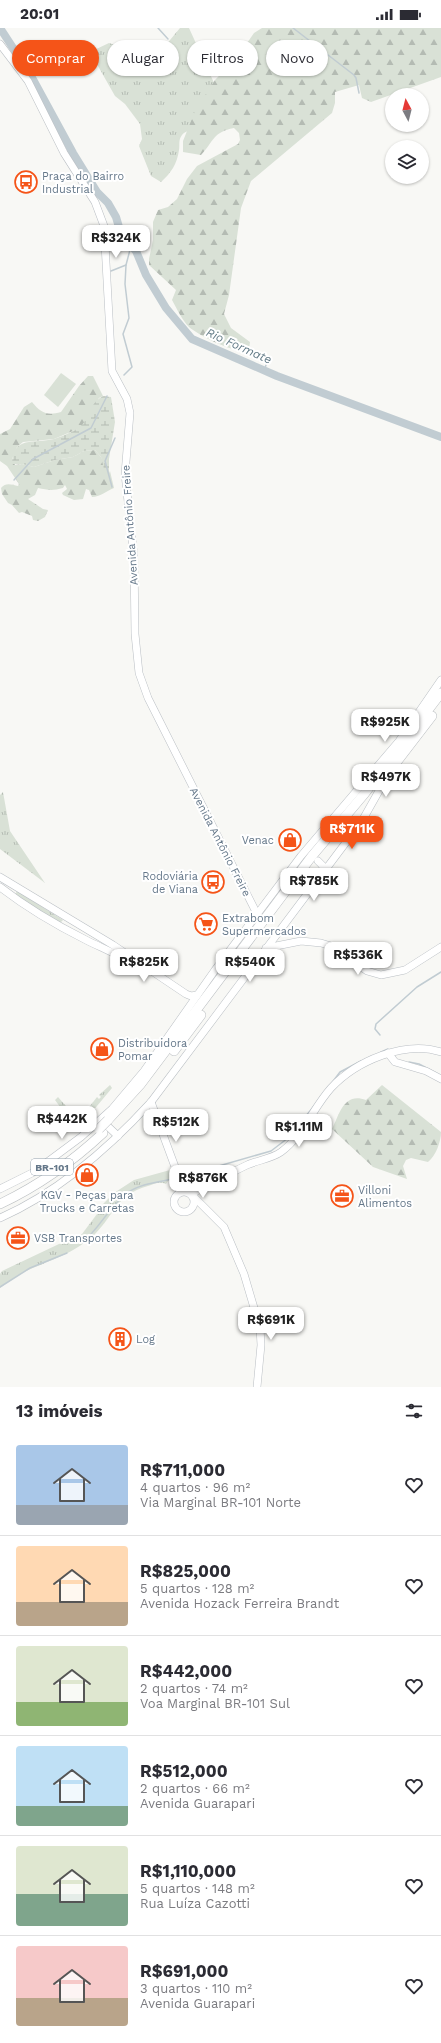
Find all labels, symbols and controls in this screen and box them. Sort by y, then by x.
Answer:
text: 20:01 [20,5,59,23]
chip: Comprar [12,40,99,76]
chip: Alugar [107,40,179,76]
chip: Filtros [187,40,258,76]
chip: Novo [266,40,328,76]
north arrow [385,88,429,132]
map controls [385,88,429,184]
button: layers [385,140,429,184]
bus stop icon: Praça do Bairro Industrial [13,169,39,195]
place label: Praça do Bairro Industrial [42,170,124,196]
pin: R$324K [83,225,149,259]
text: R$324K [91,230,141,245]
water label: Rio Formate [204,325,274,367]
street label: Avenida Antônio Freire [119,464,141,586]
pin: R$925K [352,709,418,743]
text: R$925K [360,714,410,729]
pin: R$497K [353,764,419,798]
text: R$497K [361,769,411,784]
street label: Avenida Antônio Freire [187,785,253,899]
pin: R$711K [319,816,385,850]
text: R$711K [329,821,375,836]
shop icon: Venac [277,827,303,853]
place label: Venac [242,834,274,847]
pin: R$785K [281,868,347,902]
bus stop icon: Rodoviária de Viana [200,869,226,895]
place label: Rodoviária de Viana [142,870,198,896]
text: R$785K [289,873,339,888]
supermarket icon: Extrabom Supermercados [193,911,219,937]
place label: Extrabom Supermercados [222,912,307,938]
pin: R$536K [325,942,391,976]
text: R$536K [333,947,383,962]
pin: R$825K [111,949,177,983]
pin: R$540K [217,949,283,983]
text: R$825K [119,954,169,969]
text: R$540K [225,954,275,969]
shop icon: Distribuidora Pomar [89,1036,115,1062]
place label: Distribuidora Pomar [118,1037,187,1063]
pin: R$442K [29,1106,95,1140]
pin: R$512K [143,1109,209,1143]
text: R$442K [37,1111,87,1126]
text: R$512K [152,1114,200,1129]
pin: R$1.11M [262,1114,336,1148]
text: R$1.11M [275,1119,323,1134]
road number: BR-101 [31,1159,73,1175]
shop icon: KGV - Peças para Trucks e Carretas [74,1162,100,1188]
pin: R$876K [170,1165,236,1199]
text: R$876K [178,1170,228,1185]
office icon: Villoni Alimentos [329,1183,355,1209]
place label: Villoni Alimentos [358,1184,412,1210]
place label: KGV - Peças para Trucks e Carretas [40,1189,134,1215]
office icon: VSB Transportes [5,1225,31,1251]
place label: VSB Transportes [34,1232,122,1245]
pin: R$691K [238,1307,304,1341]
text: R$691K [247,1312,295,1327]
building icon: Log [107,1326,133,1352]
place label: Log [136,1333,155,1346]
icon: filters [403,1400,425,1422]
text: 13 imóveis [16,1401,102,1421]
text: R$711,000 [140,1460,225,1480]
icon: home [48,1461,96,1509]
icon: heart [403,1474,425,1496]
text: 4 quartos · 96 m² [140,1480,250,1495]
text: Via Marginal BR-101 Norte [140,1495,301,1510]
text: R$825,000 [140,1561,231,1581]
icon: home [48,1562,96,1610]
icon: heart [403,1575,425,1597]
text: 5 quartos · 128 m² [140,1581,254,1596]
text: Avenida Hozack Ferreira Brandt [140,1596,339,1611]
text: R$442,000 [140,1661,232,1681]
icon: home [48,1662,96,1710]
icon: heart [403,1675,425,1697]
text: 2 quartos · 74 m² [140,1681,248,1696]
text: Voa Marginal BR-101 Sul [140,1696,290,1711]
text: R$512,000 [140,1761,228,1781]
icon: home [48,1762,96,1810]
icon: heart [403,1775,425,1797]
text: 2 quartos · 66 m² [140,1781,250,1796]
text: Avenida Guarapari [140,1796,255,1811]
text: R$1,110,000 [140,1861,236,1881]
icon: home [48,1862,96,1910]
icon: heart [403,1875,425,1897]
text: 5 quartos · 148 m² [140,1881,255,1896]
text: Rua Luíza Cazotti [140,1896,250,1911]
text: R$691,000 [140,1961,229,1981]
icon: home [48,1962,96,2010]
icon: heart [403,1975,425,1997]
text: 3 quartos · 110 m² [140,1981,252,1996]
text: Avenida Guarapari [140,1996,255,2011]

